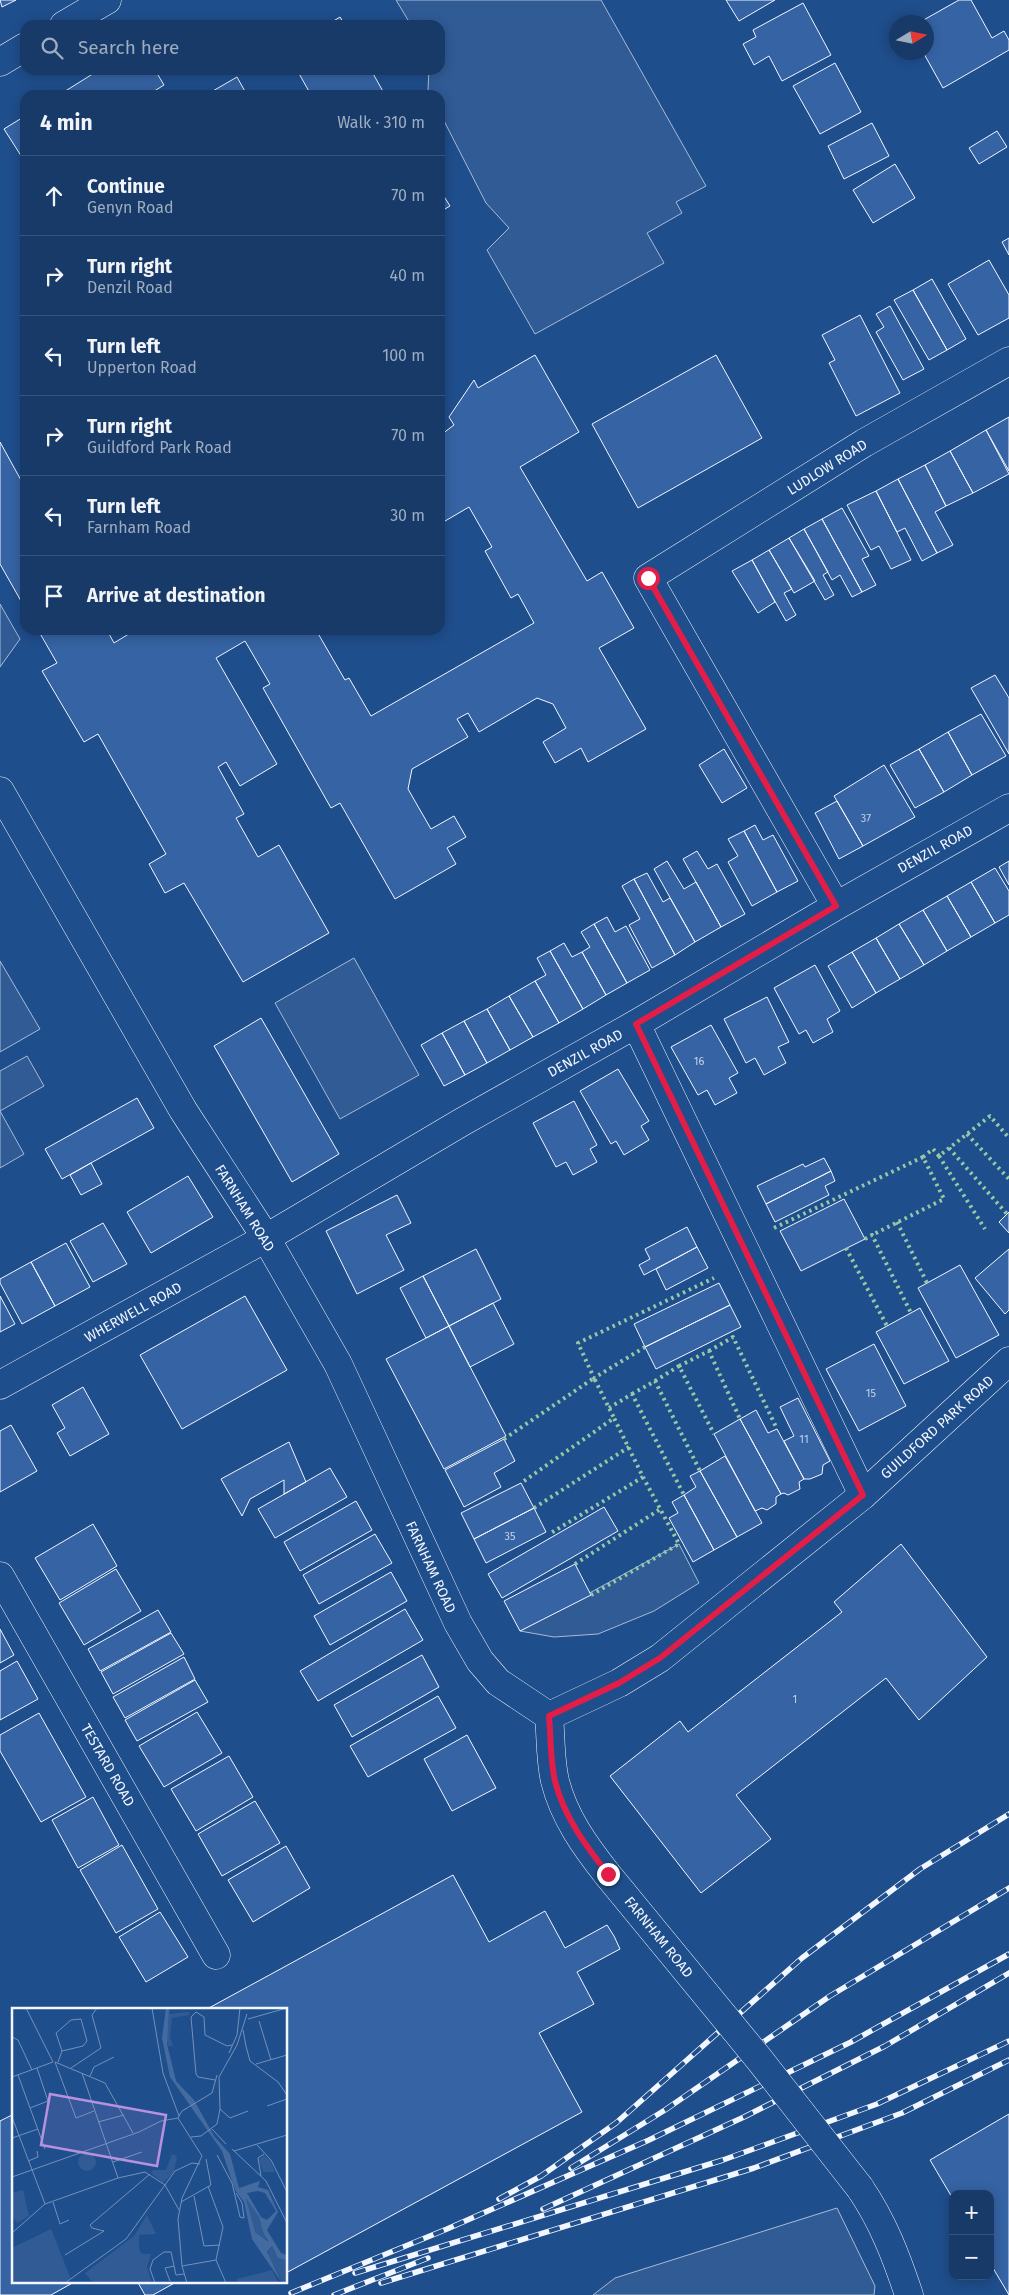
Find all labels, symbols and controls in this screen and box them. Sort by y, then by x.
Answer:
north arrow [889,15,934,60]
search box [20,20,445,75]
icon: search [38,34,66,62]
text: Search here [78,36,179,59]
text: 4 min [40,110,93,136]
text: Walk · 310 m [337,113,425,132]
text: Continue [87,175,165,198]
icon: ahead [40,182,68,210]
text: 70 m [391,186,425,205]
text: Genyn Road [87,198,173,217]
text: Turn right [87,255,172,278]
icon: right [40,262,68,290]
text: 40 m [390,266,425,285]
text: Denzil Road [87,278,173,297]
text: Turn left [87,335,161,358]
icon: left [40,342,68,370]
text: 100 m [382,346,425,365]
text: Upperton Road [87,358,197,377]
text: Turn right [87,415,172,438]
icon: right [40,422,68,450]
text: 70 m [391,426,425,445]
street label: LUDLOW ROAD [784,436,870,499]
text: Guildford Park Road [87,438,232,457]
text: Turn left [87,495,161,518]
icon: left [40,502,68,530]
text: 30 m [390,506,425,525]
text: Farnham Road [87,518,191,537]
route start [637,567,660,590]
icon: arrive [40,582,68,610]
text: Arrive at destination [87,584,266,607]
house number: 37 [861,812,871,825]
street label: DENZIL ROAD [895,822,976,877]
street label: DENZIL ROAD [545,1026,626,1081]
house number: 16 [694,1055,704,1068]
street label: FARNHAM ROAD [211,1162,278,1255]
street label: WHERWELL ROAD [82,1279,185,1346]
street label: GUILDFORD PARK ROAD [877,1372,997,1483]
house number: 15 [866,1387,877,1400]
house number: 11 [799,1433,809,1446]
street label: FARNHAM ROAD [402,1519,459,1616]
house number: 35 [505,1530,516,1543]
house number: 1 [793,1693,797,1706]
street label: TESTARD ROAD [77,1721,138,1810]
route end [597,1863,620,1886]
street label: FARNHAM ROAD [621,1893,696,1981]
inset map [12,2008,288,2282]
map controls [949,2190,994,2280]
button: + [949,2190,994,2235]
button: − [949,2235,994,2280]

